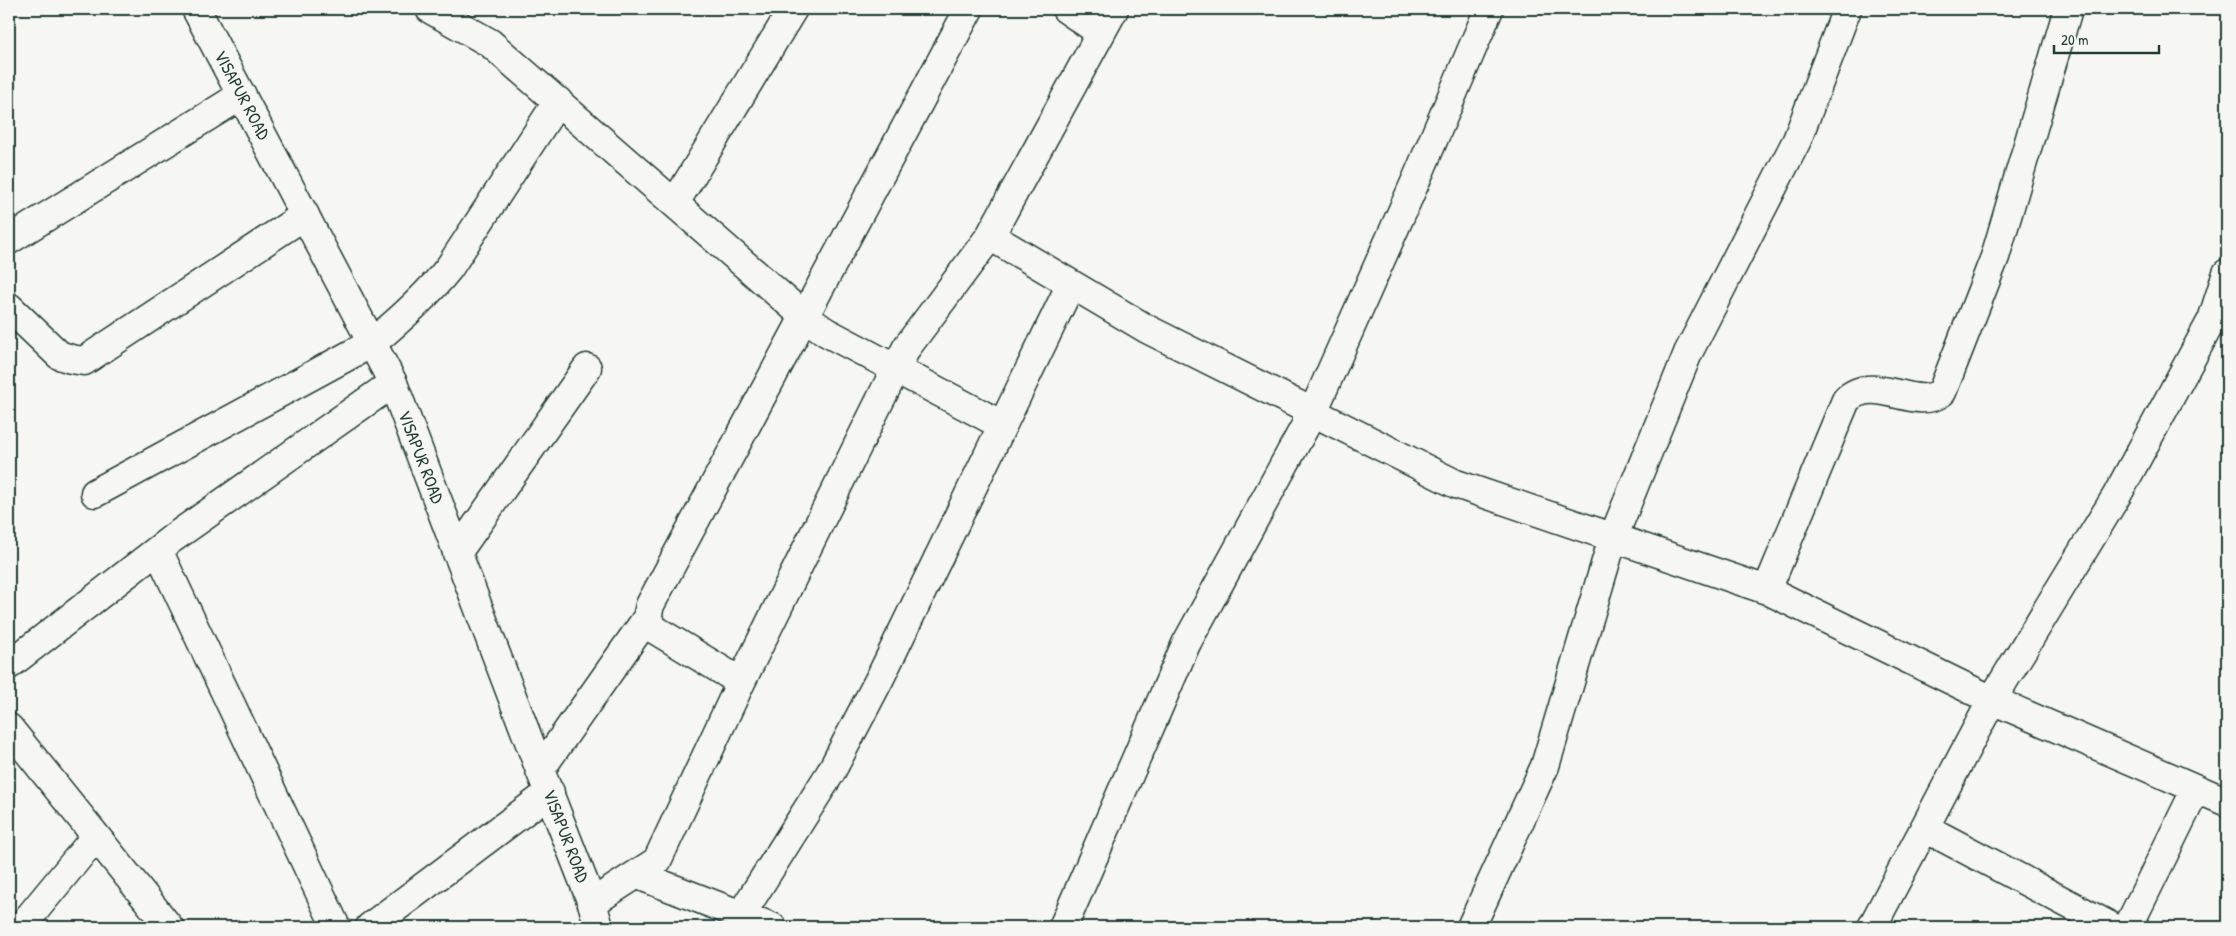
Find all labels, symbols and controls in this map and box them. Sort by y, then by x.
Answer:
scale bar [2054,22,2158,54]
text: 20 m [2061,29,2088,50]
street label: VISAPUR ROAD [208,46,277,144]
street label: VISAPUR ROAD [392,407,451,507]
street label: VISAPUR ROAD [537,786,596,886]

